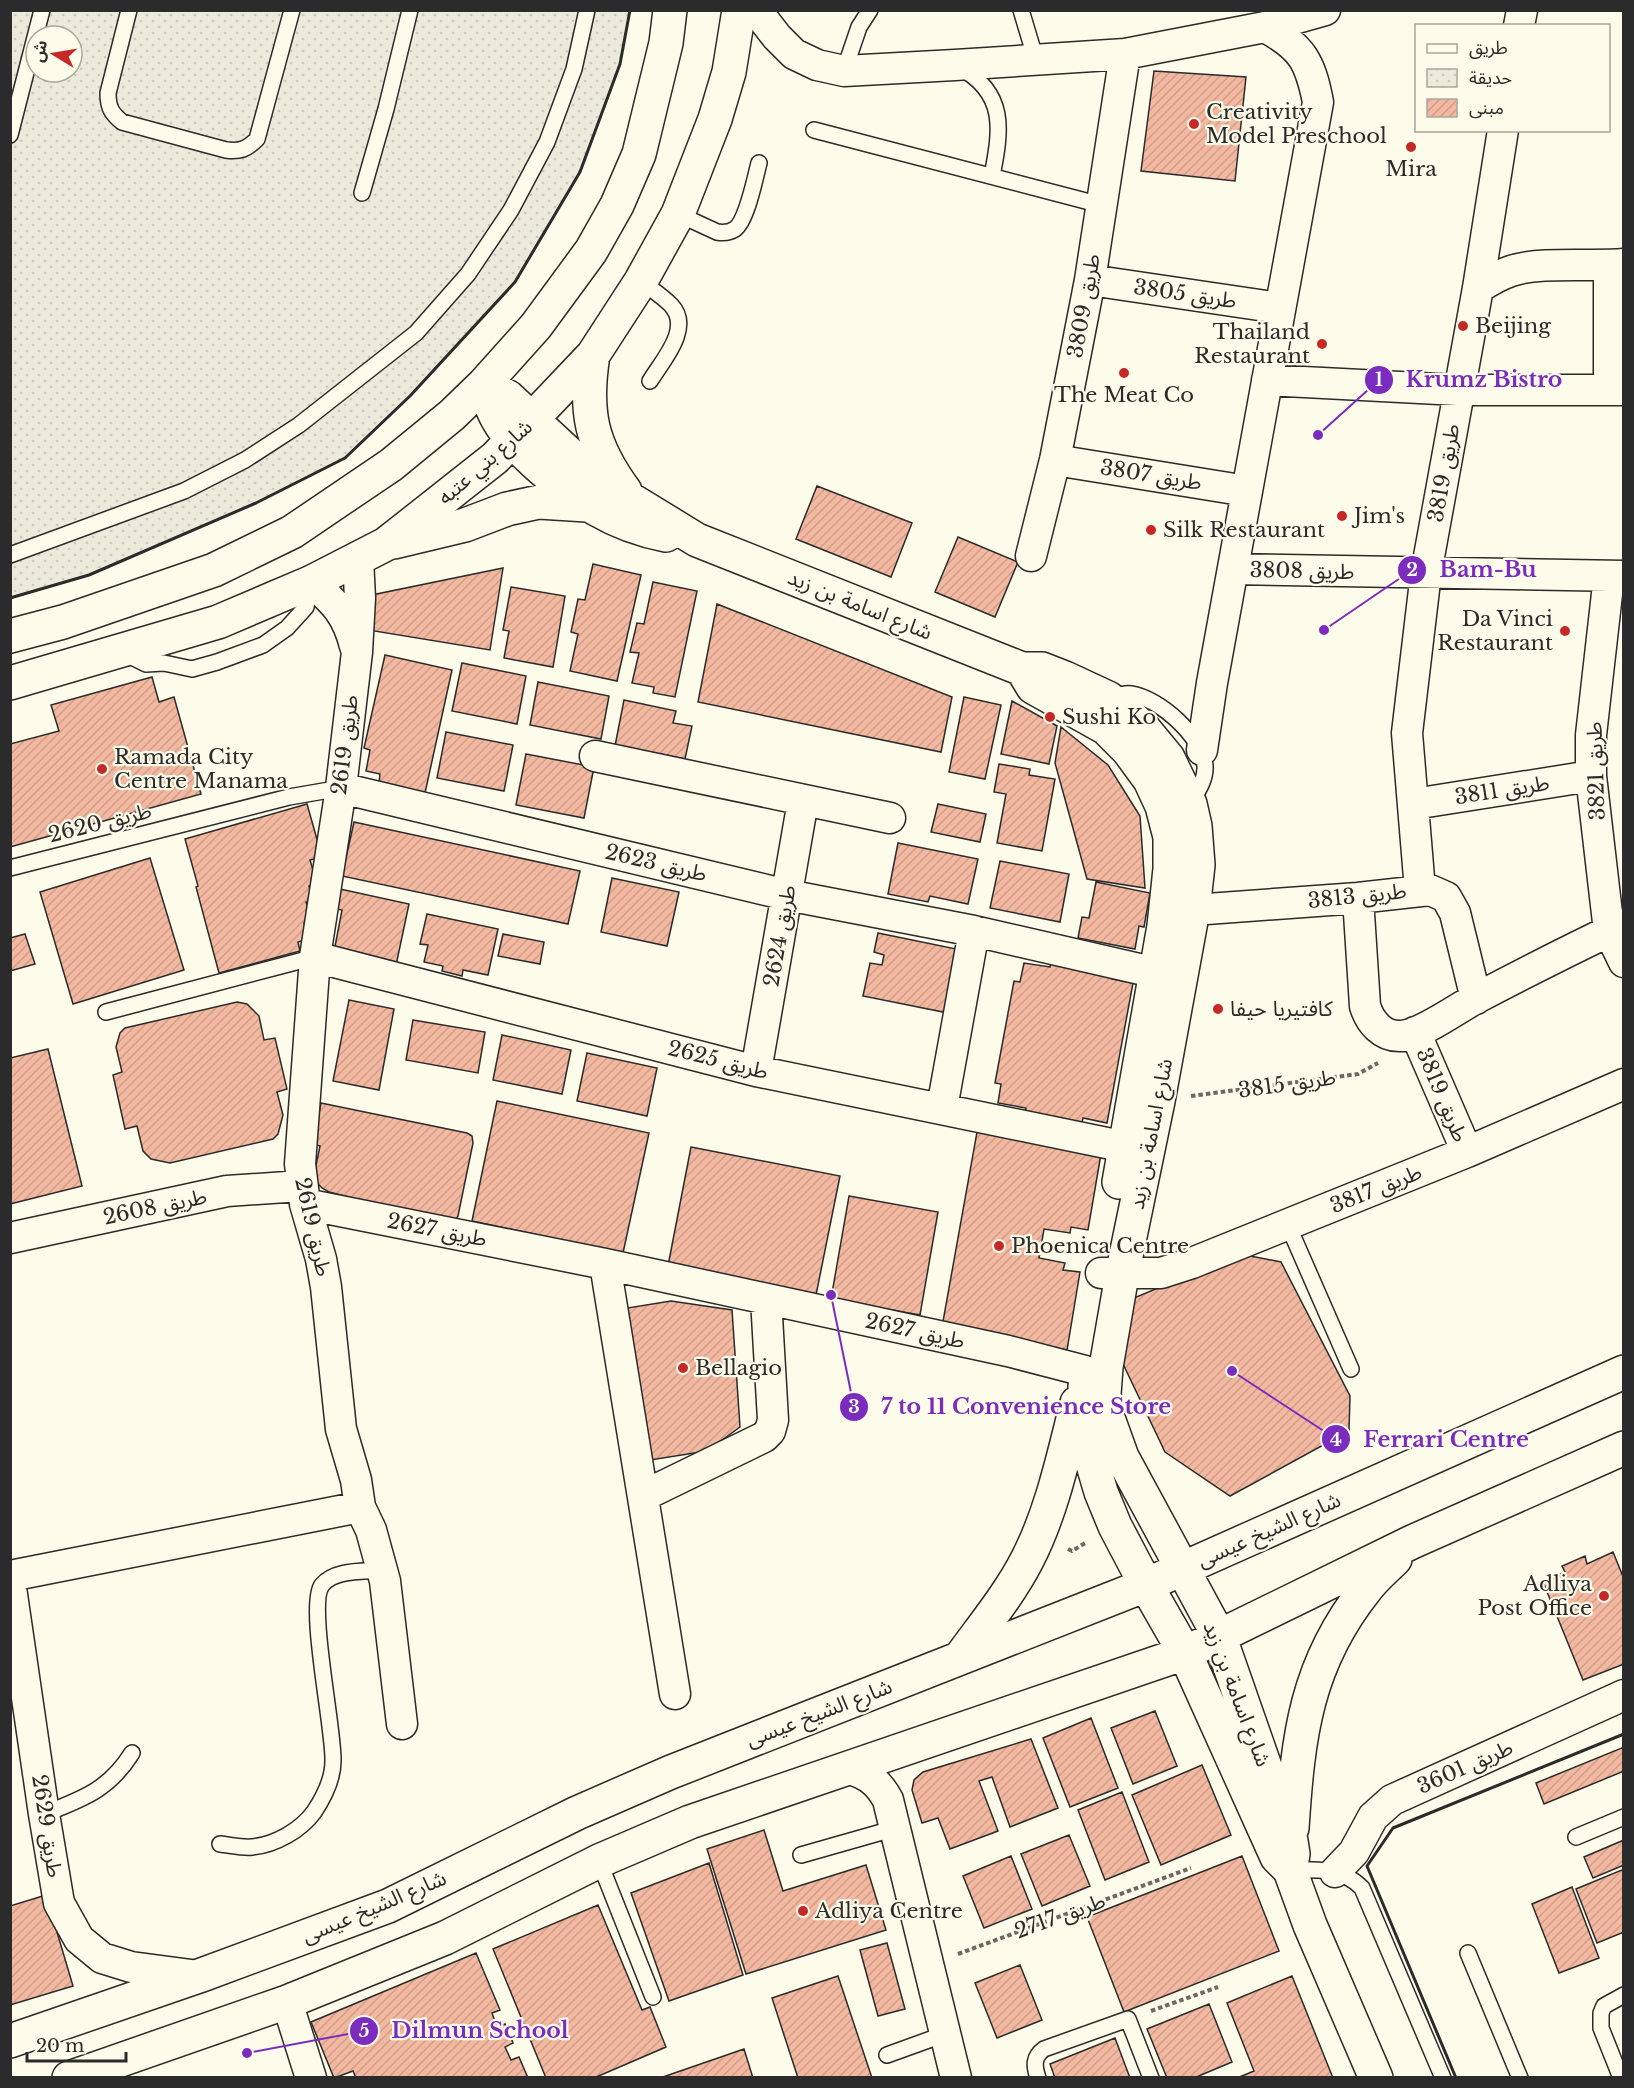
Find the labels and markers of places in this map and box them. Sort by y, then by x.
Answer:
place label: Creativity Model Preschool [1206,99,1387,149]
marker: Creativity Model Preschool [1187,117,1201,131]
marker: Mira [1404,140,1418,154]
place label: Mira [1385,156,1437,182]
place label: Beijing [1475,313,1551,339]
place label: Thailand Restaurant [1194,319,1310,369]
marker: Beijing [1456,319,1470,333]
marker: Thailand Restaurant [1315,337,1329,351]
callout: Krumz Bistro [1364,360,1574,400]
marker: The Meat Co [1117,366,1131,380]
place label: The Meat Co [1054,382,1194,408]
place label: Jim's [1351,503,1405,529]
marker: Jim's [1335,509,1349,523]
place label: Silk Restaurant [1163,517,1325,543]
marker: Silk Restaurant [1144,523,1158,537]
callout: Bam-Bu [1397,550,1549,590]
place label: Da Vinci Restaurant [1437,606,1553,656]
marker: Da Vinci Restaurant [1558,624,1572,638]
place label: Sushi Ko [1062,704,1156,730]
marker: Sushi Ko [1043,710,1057,724]
place label: Ramada City Centre Manama [114,744,288,794]
marker: Ramada City Centre Manama [95,762,109,776]
place label: كافتيريا حيفا [1230,996,1333,1022]
marker: كافتيريا حيفا [1211,1002,1225,1016]
place label: Phoenica Centre [1011,1233,1189,1259]
marker: Phoenica Centre [992,1239,1006,1253]
place label: Bellagio [695,1355,782,1381]
marker: Bellagio [676,1361,690,1375]
callout: 7 to 11 Convenience Store [839,1387,1183,1427]
callout: Ferrari Centre [1321,1419,1541,1459]
place label: Adliya Post Office [1477,1571,1592,1621]
marker: Adliya Post Office [1597,1589,1611,1603]
place label: Adliya Centre [814,1898,963,1924]
marker: Adliya Centre [796,1904,810,1918]
callout: Dilmun School [349,2011,580,2051]

